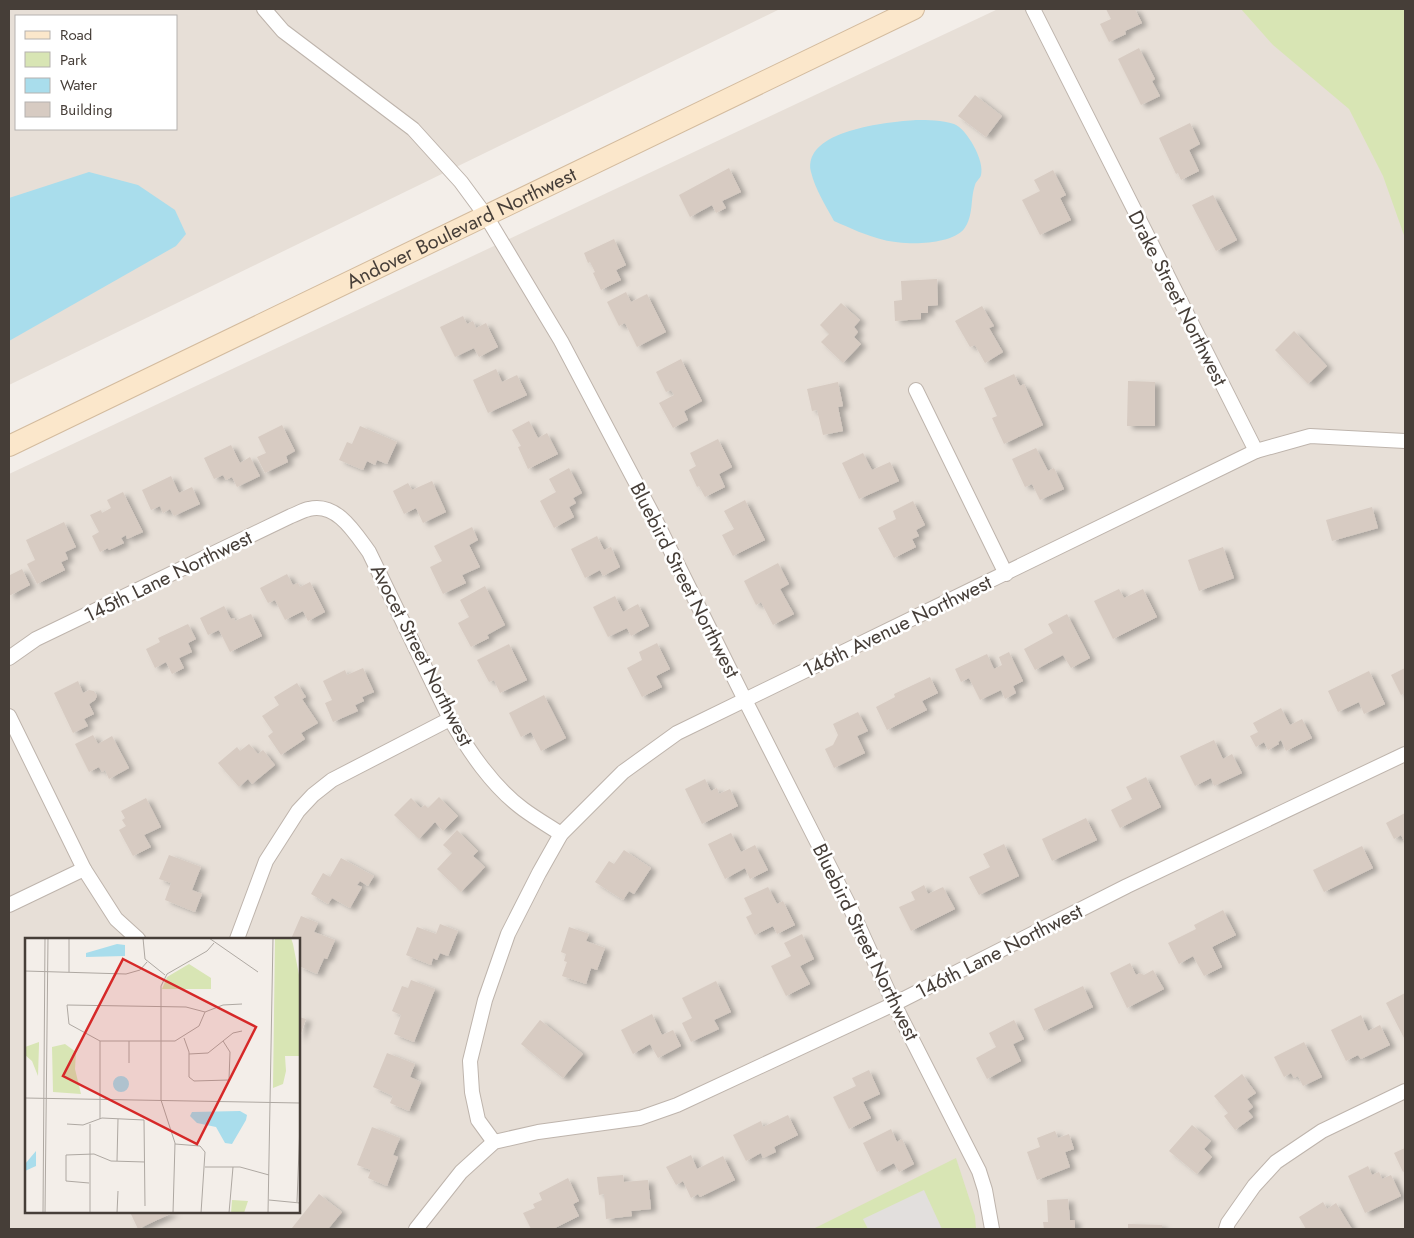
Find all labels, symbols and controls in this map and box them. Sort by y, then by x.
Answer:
legend [15,15,178,130]
text: Road [60,24,92,46]
text: Park [60,49,87,71]
text: Water [60,74,98,96]
text: Building [60,99,112,121]
street label: Andover Boulevard Northwest [341,160,581,296]
street label: Drake Street Northwest [1121,205,1234,391]
street label: Bluebird Street Northwest [623,477,747,683]
street label: 145th Lane Northwest [79,523,257,630]
street label: Avocet Street Northwest [363,559,480,752]
street label: 146th Avenue Northwest [798,568,997,685]
street label: Bluebird Street Northwest [805,839,926,1046]
street label: 146th Lane Northwest [911,897,1088,1006]
inset map [25,938,300,1213]

